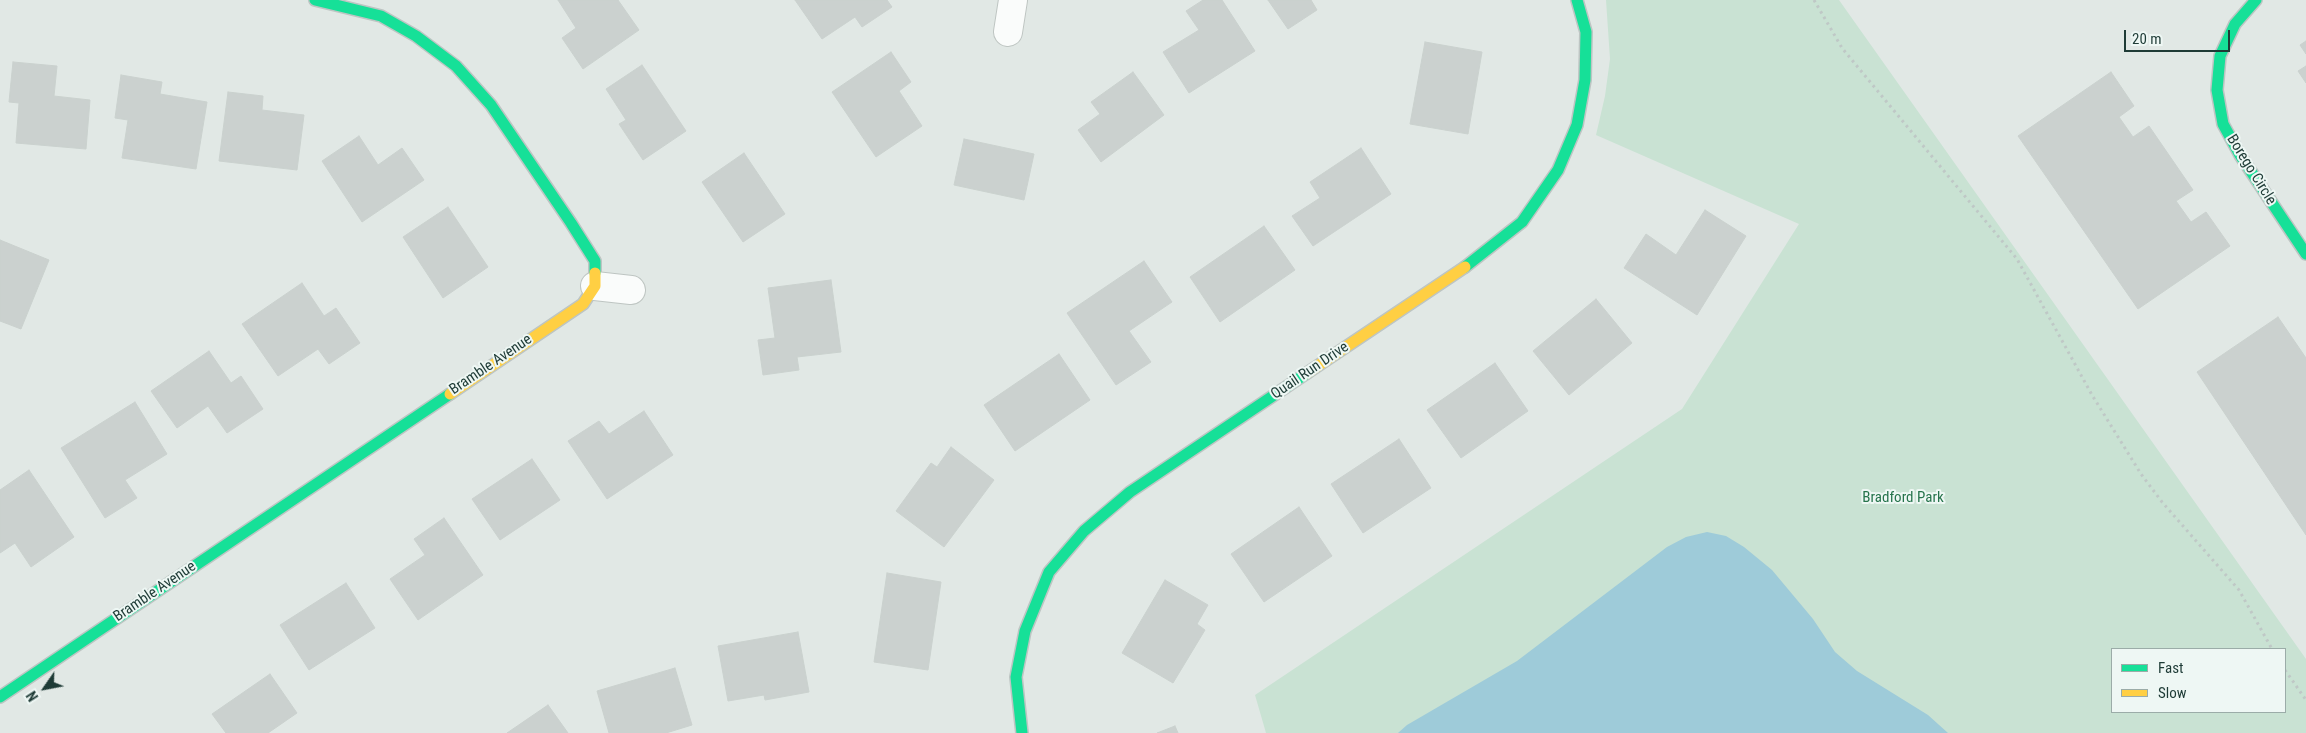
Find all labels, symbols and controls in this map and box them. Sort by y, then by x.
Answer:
scale bar [2126,20,2232,52]
text: 20 m [2132,30,2162,48]
street label: Borego Circle [2222,132,2280,208]
street label: Bramble Avenue [446,331,536,399]
street label: Quail Run Drive [1268,338,1352,404]
park label: Bradford Park [1862,489,1944,507]
street label: Bramble Avenue [110,558,200,626]
legend [2111,648,2286,713]
text: Fast [2158,659,2183,677]
north arrow [20,663,70,713]
text: Slow [2158,684,2187,702]
text: N [23,688,41,704]

